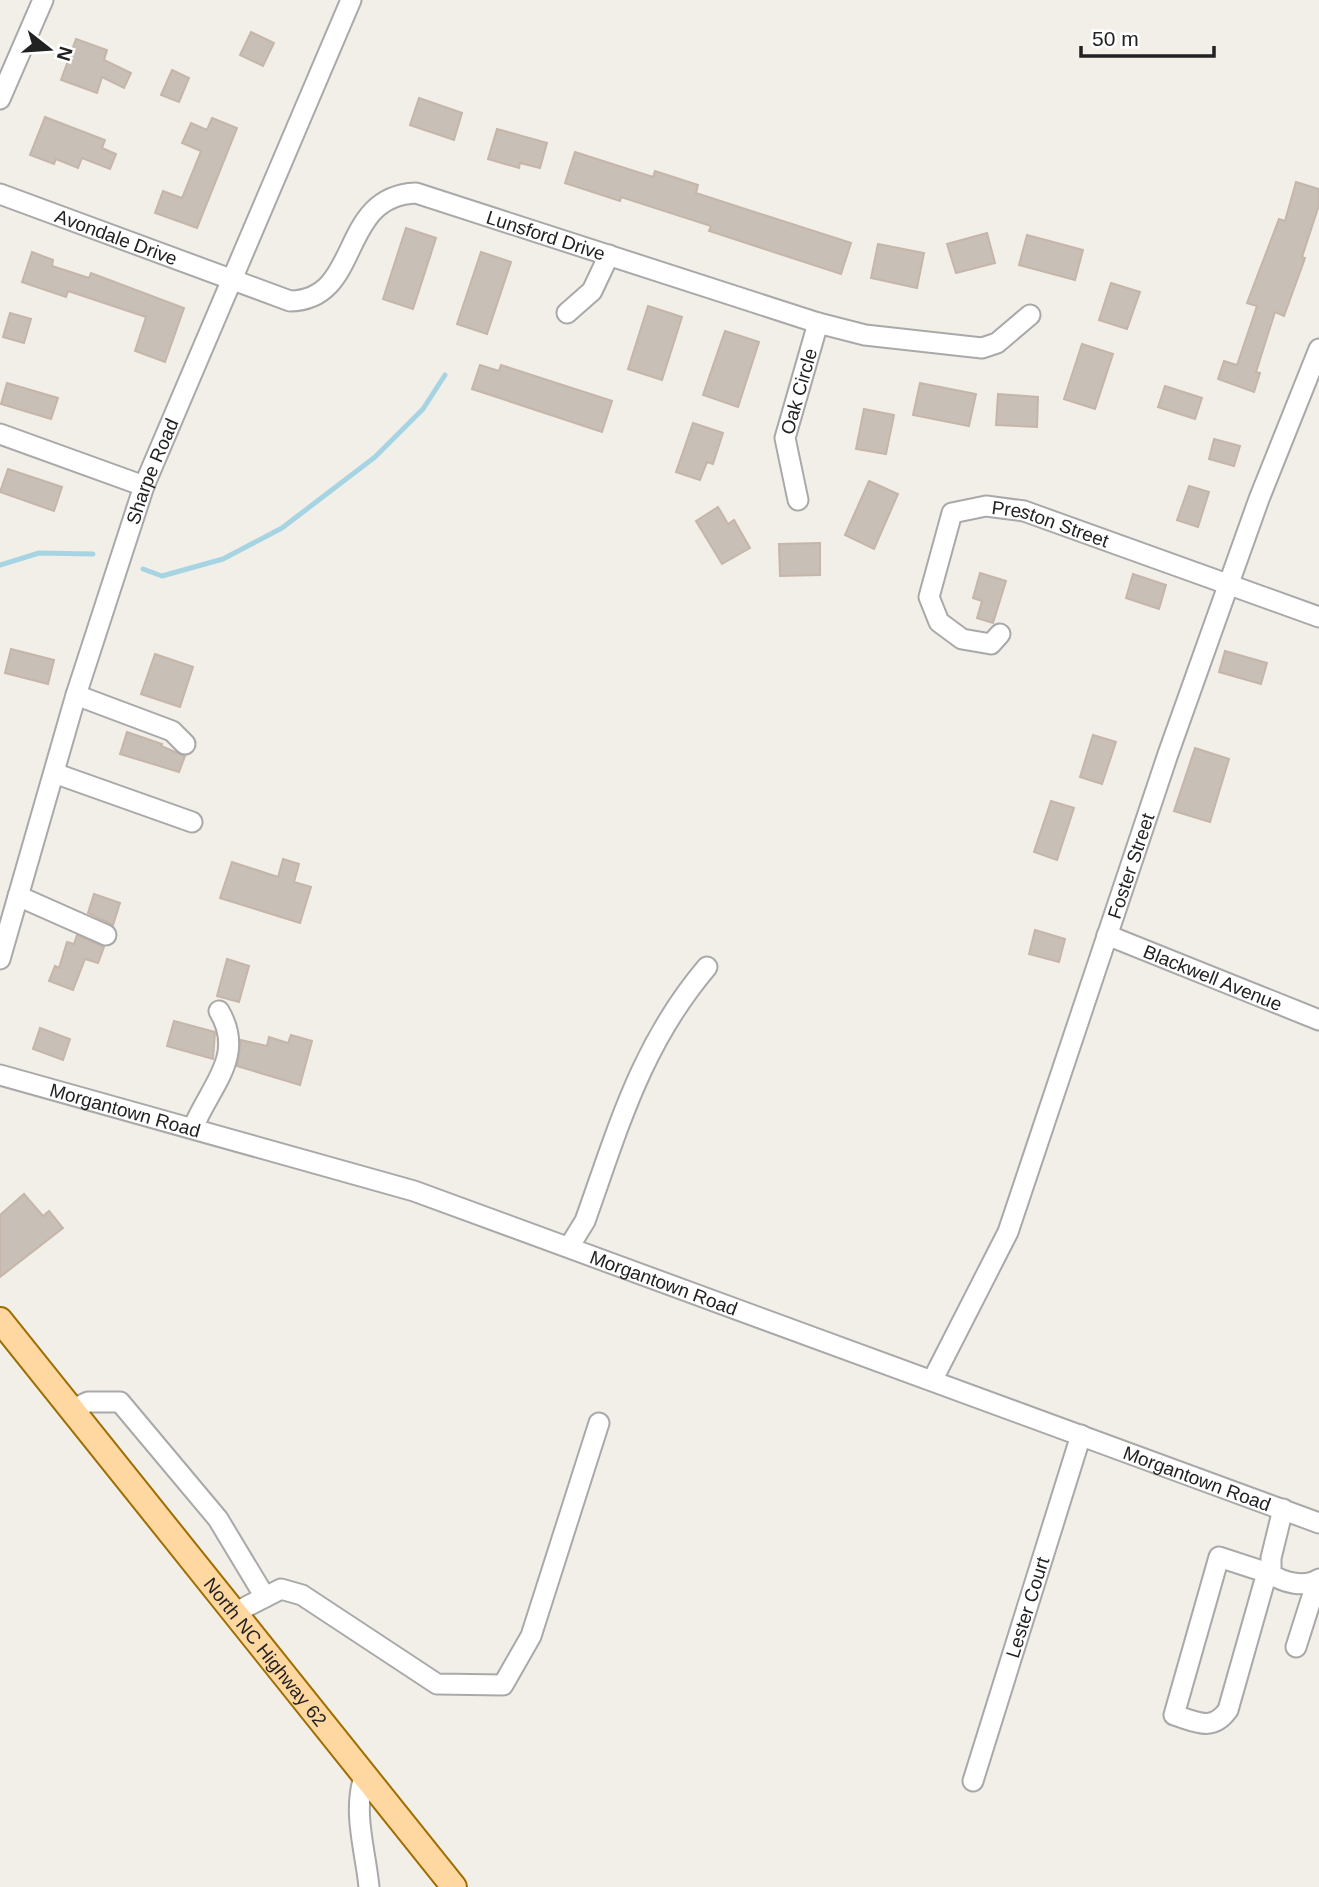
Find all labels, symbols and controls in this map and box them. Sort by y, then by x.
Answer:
north arrow [14,14,84,84]
scale bar [1081,14,1214,58]
text: 50 m [1092,27,1139,50]
text: N [53,44,77,63]
street label: Avondale Drive [52,205,180,269]
street label: Lunsford Drive [484,206,608,264]
street label: Oak Circle [776,346,821,437]
street label: Sharpe Road [122,415,182,527]
street label: Preston Street [991,496,1112,551]
street label: Foster Street [1103,810,1158,921]
street label: Blackwell Avenue [1140,940,1285,1015]
street label: Morgantown Road [48,1079,203,1141]
street label: Morgantown Road [587,1246,740,1319]
street label: Morgantown Road [1120,1442,1274,1515]
street label: Lester Court [1002,1554,1053,1660]
street label: North NC Highway 62 [200,1573,331,1730]

